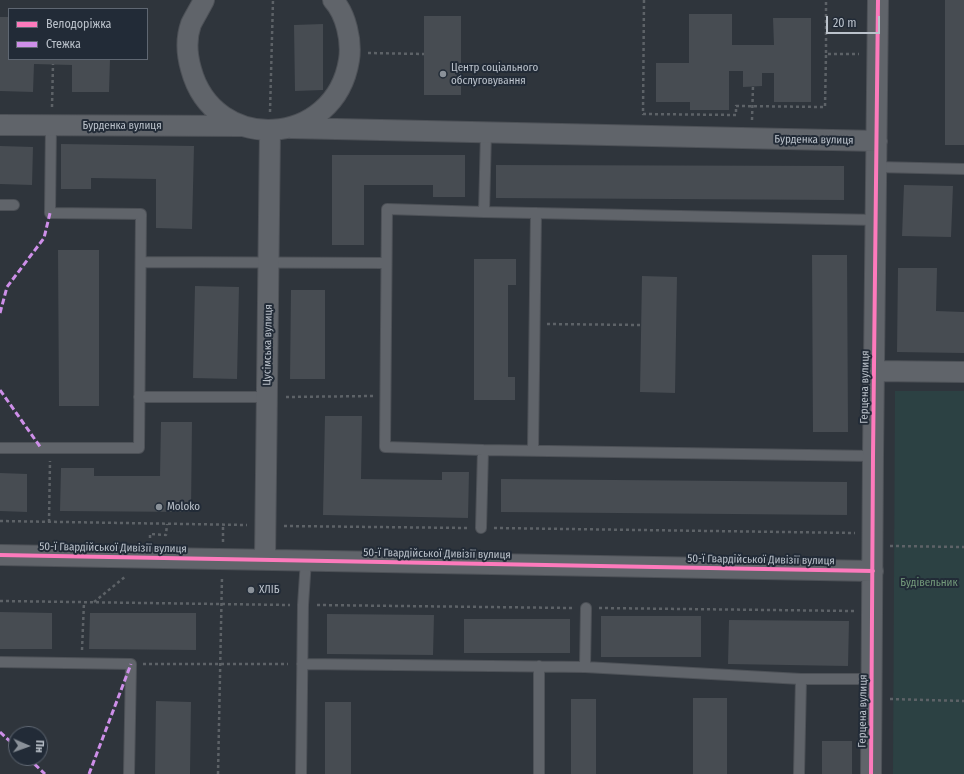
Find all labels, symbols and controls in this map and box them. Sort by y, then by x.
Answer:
legend [8,8,148,60]
scale bar [828,8,882,34]
text: 20 m [833,16,857,30]
text: Велодоріжка [46,17,112,31]
text: Стежка [46,37,81,51]
place label: Центр соціального обслуговування [451,61,538,87]
marker: Центр соціального обслуговування [438,69,448,79]
street label: Бурденка вулиця [82,119,162,133]
street label: Бурденка вулиця [774,133,854,147]
street label: Цусімська вулиця [261,304,275,386]
street label: Герцена вулиця [858,350,872,424]
place label: Moloko [167,500,200,514]
marker: Moloko [154,502,164,512]
street label: 50-ї Гвардійської Дивізії вулиця [39,540,187,556]
street label: 50-ї Гвардійської Дивізії вулиця [363,546,511,562]
street label: 50-ї Гвардійської Дивізії вулиця [687,552,835,568]
park label: Будівельник [900,576,958,590]
place label: ХЛІБ [259,583,279,597]
marker: ХЛІБ [246,585,256,595]
street label: Герцена вулиця [856,674,870,748]
north arrow [8,726,48,766]
text: Пн [33,740,46,753]

